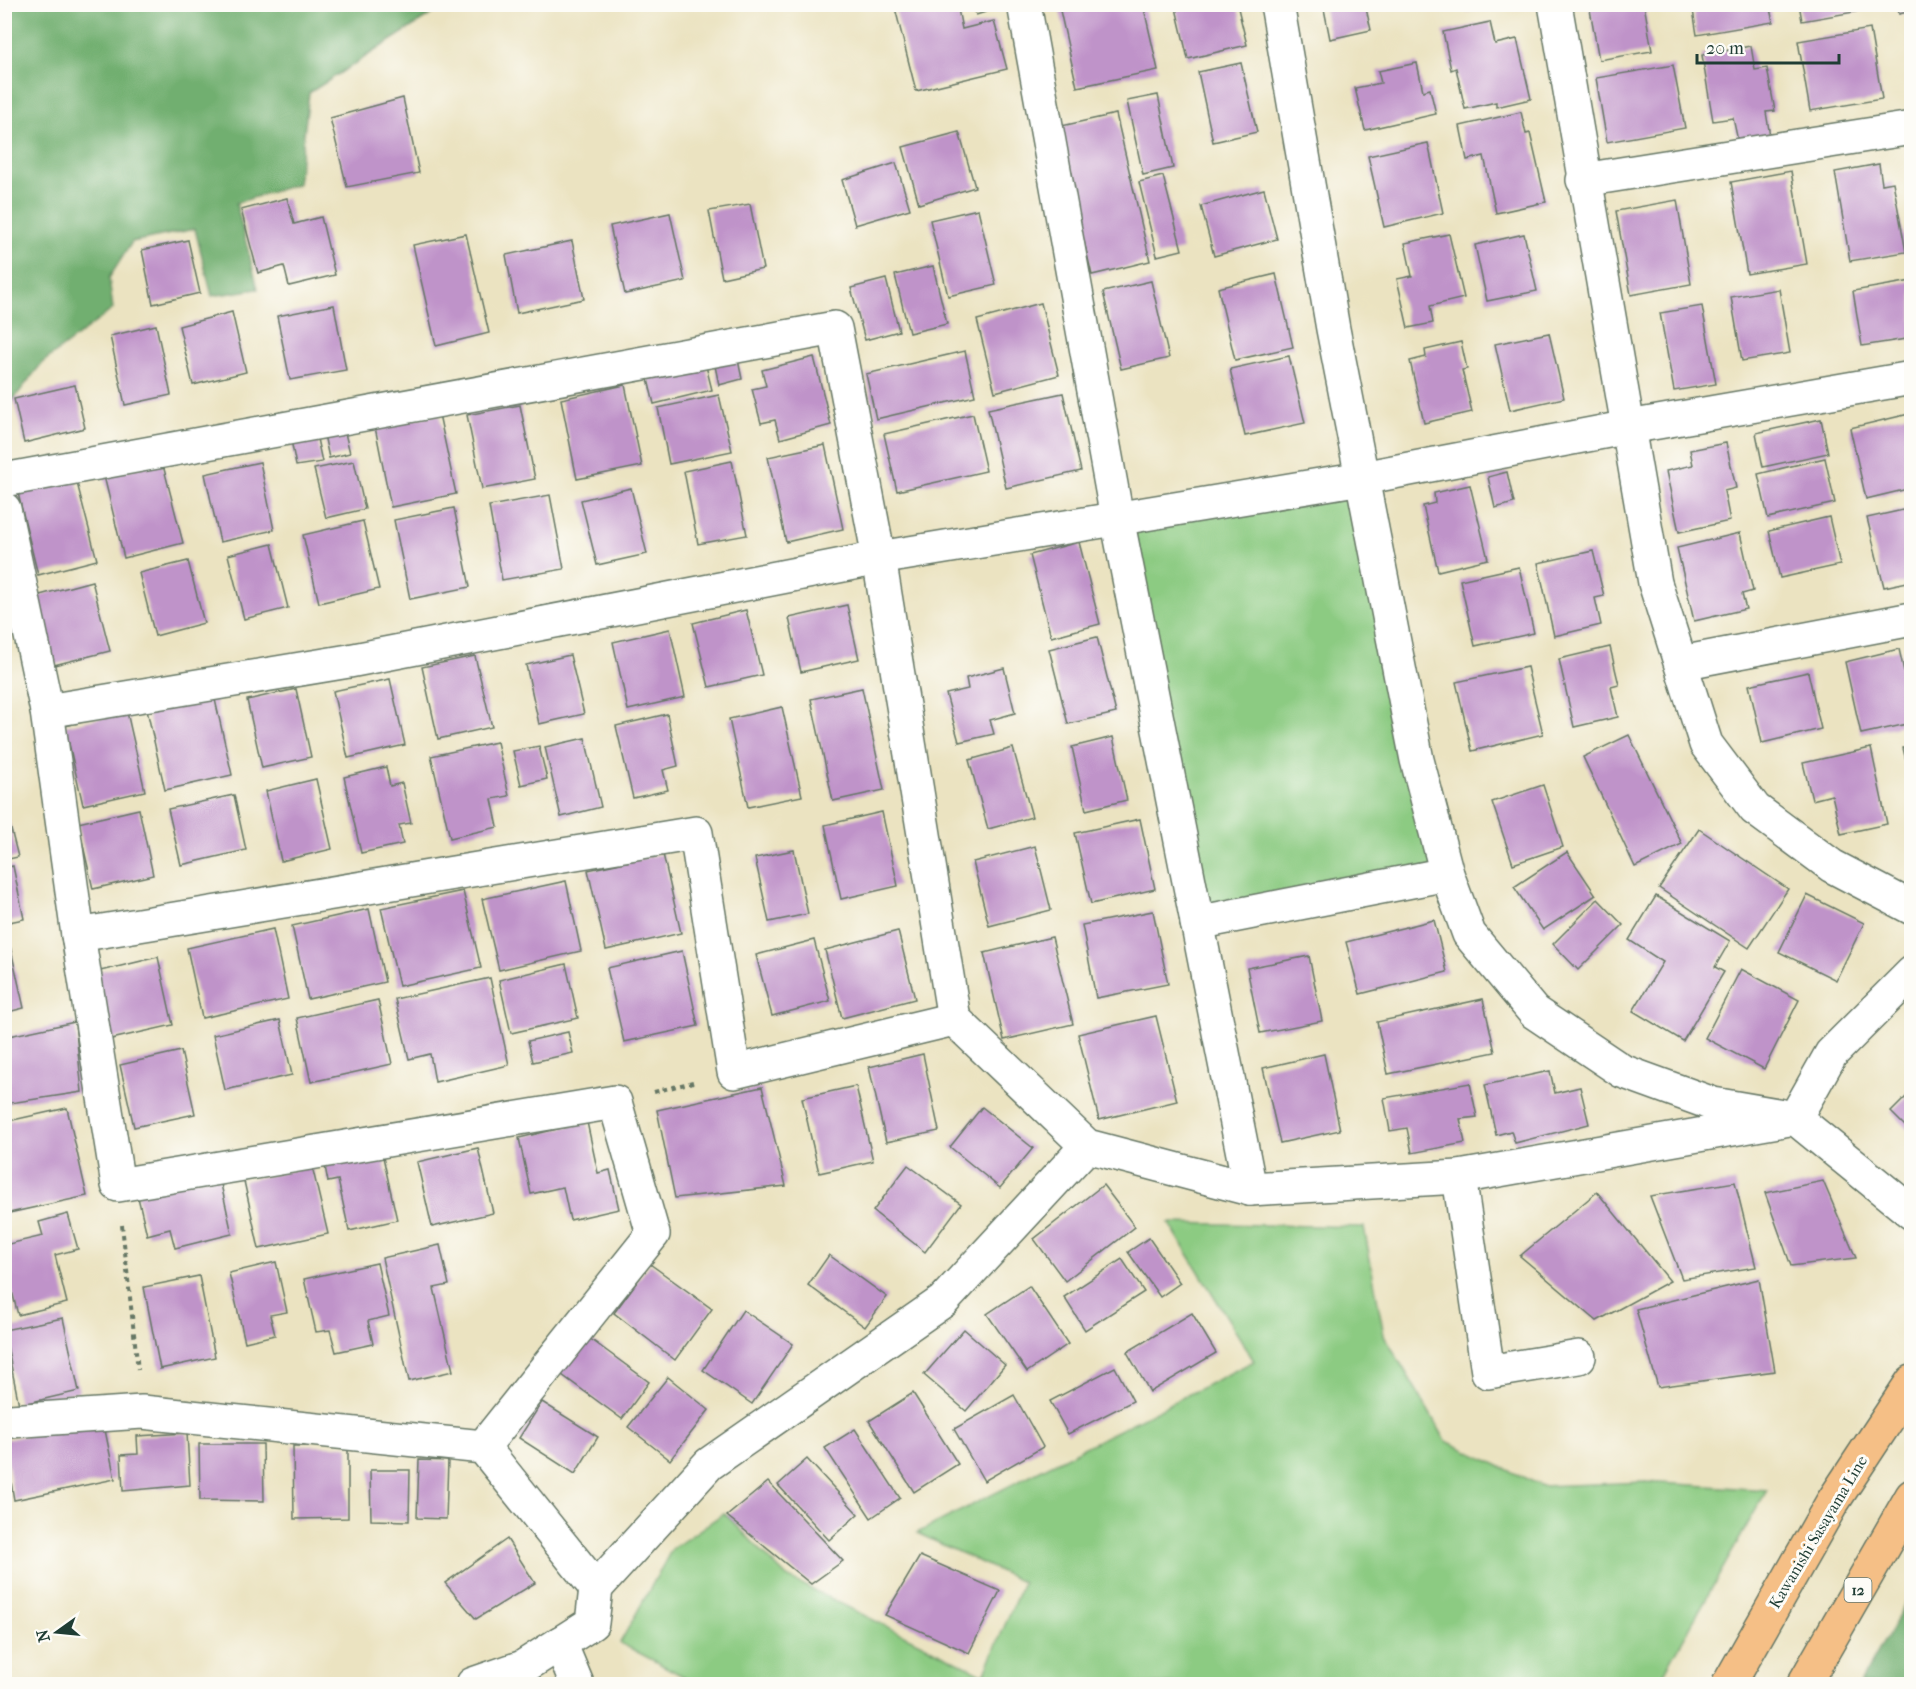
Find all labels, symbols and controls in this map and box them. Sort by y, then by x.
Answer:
scale bar [1697,27,1840,65]
text: 20 m [1706,38,1744,59]
street label: Kawanishi Sasayama Line [1765,1452,1871,1612]
road number: 12 [1844,1578,1872,1602]
north arrow [27,1602,87,1662]
text: N [32,1627,54,1644]

